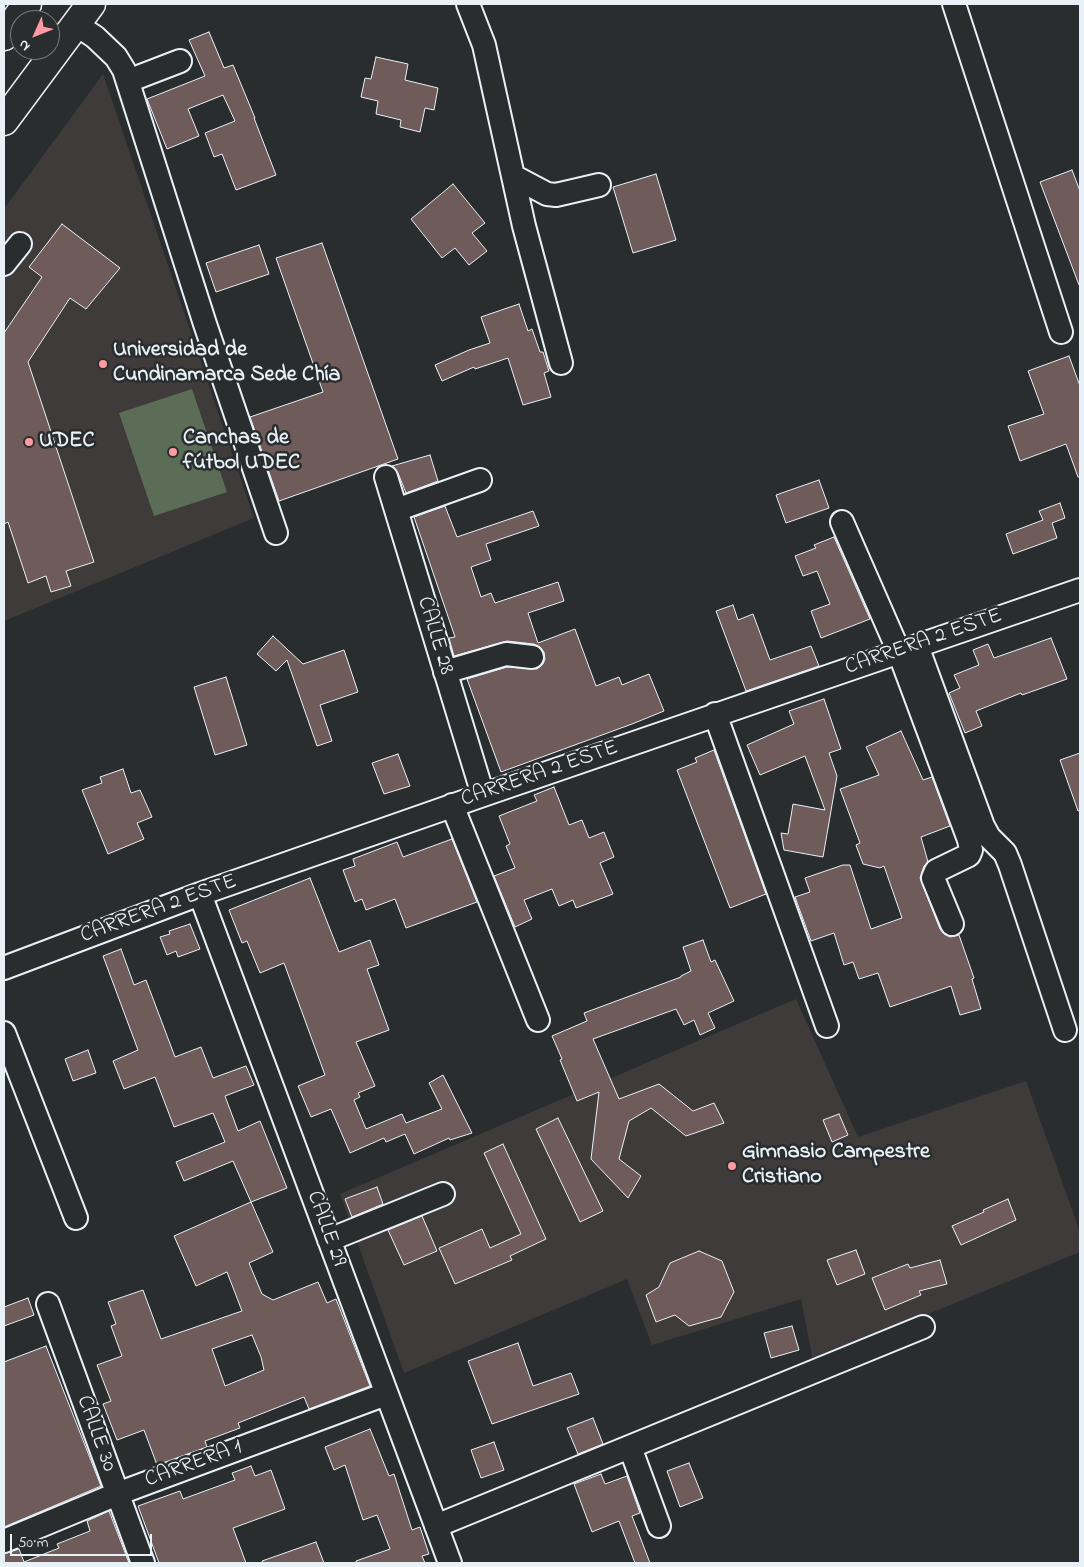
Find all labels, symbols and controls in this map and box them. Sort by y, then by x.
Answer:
north arrow [10,10,60,60]
text: N [14,34,35,56]
place label: Universidad de Cundinamarca Sede Chía [113,338,340,390]
marker: Universidad de Cundinamarca Sede Chía [97,358,109,370]
place label: Canchas de fútbol UDEC [183,426,300,478]
place label: UDEC [39,429,94,455]
marker: UDEC [23,436,35,448]
marker: Canchas de fútbol UDEC [167,446,179,458]
street label: CALLE 28 [410,594,458,678]
street label: CARRERA 2 ESTE [842,604,1006,682]
street label: CARRERA 2 ESTE [458,736,622,814]
street label: CARRERA 2 ESTE [77,869,241,951]
place label: Gimnasio Campestre Cristiano [742,1140,930,1192]
marker: Gimnasio Campestre Cristiano [726,1160,738,1172]
street label: CALLE 29 [299,1188,351,1270]
street label: CALLE 30 [69,1392,121,1476]
street label: CARRERA 1 [142,1435,246,1495]
scale bar [12,1524,155,1556]
text: 50 m [18,1532,48,1554]

